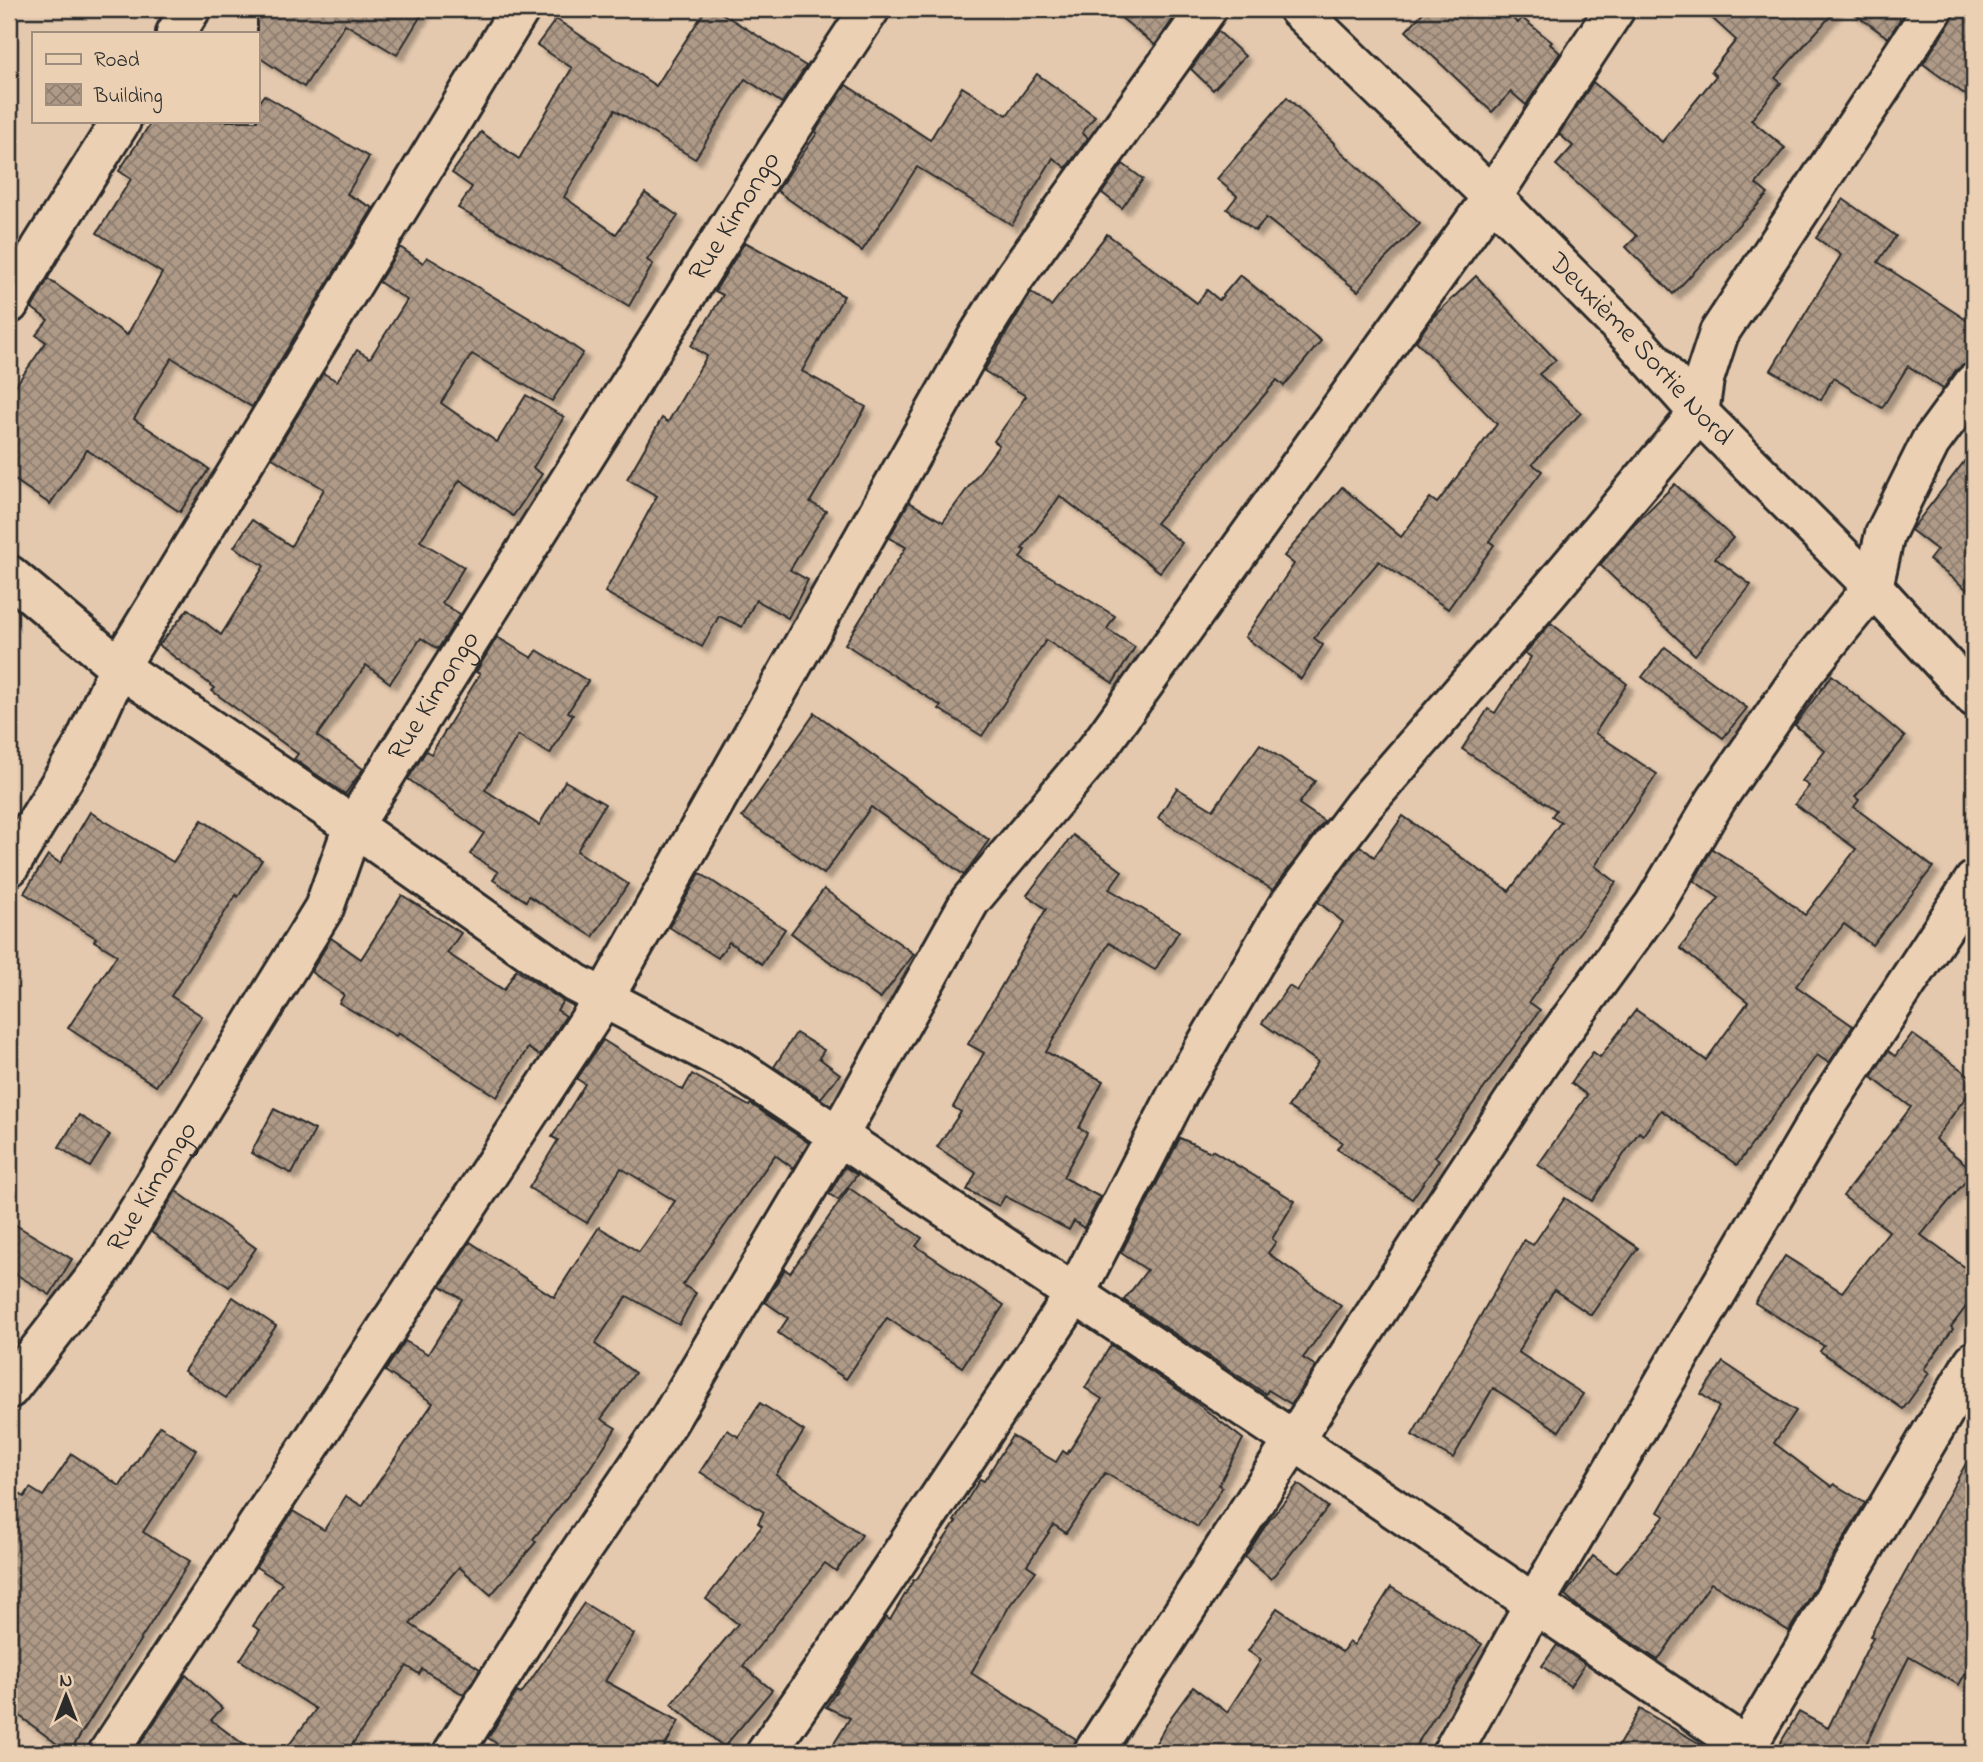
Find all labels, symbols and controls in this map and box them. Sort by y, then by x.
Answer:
legend [32,32,259,122]
text: Road [94,46,140,76]
text: Building [93,82,163,114]
street label: Rue Kimongo [679,143,792,290]
street label: Deuxième Sortie Nord [1537,243,1742,456]
street label: Rue Kimongo [378,623,491,769]
street label: Rue Kimongo [97,1114,209,1261]
north arrow [32,1660,102,1730]
text: N [60,1668,73,1695]

